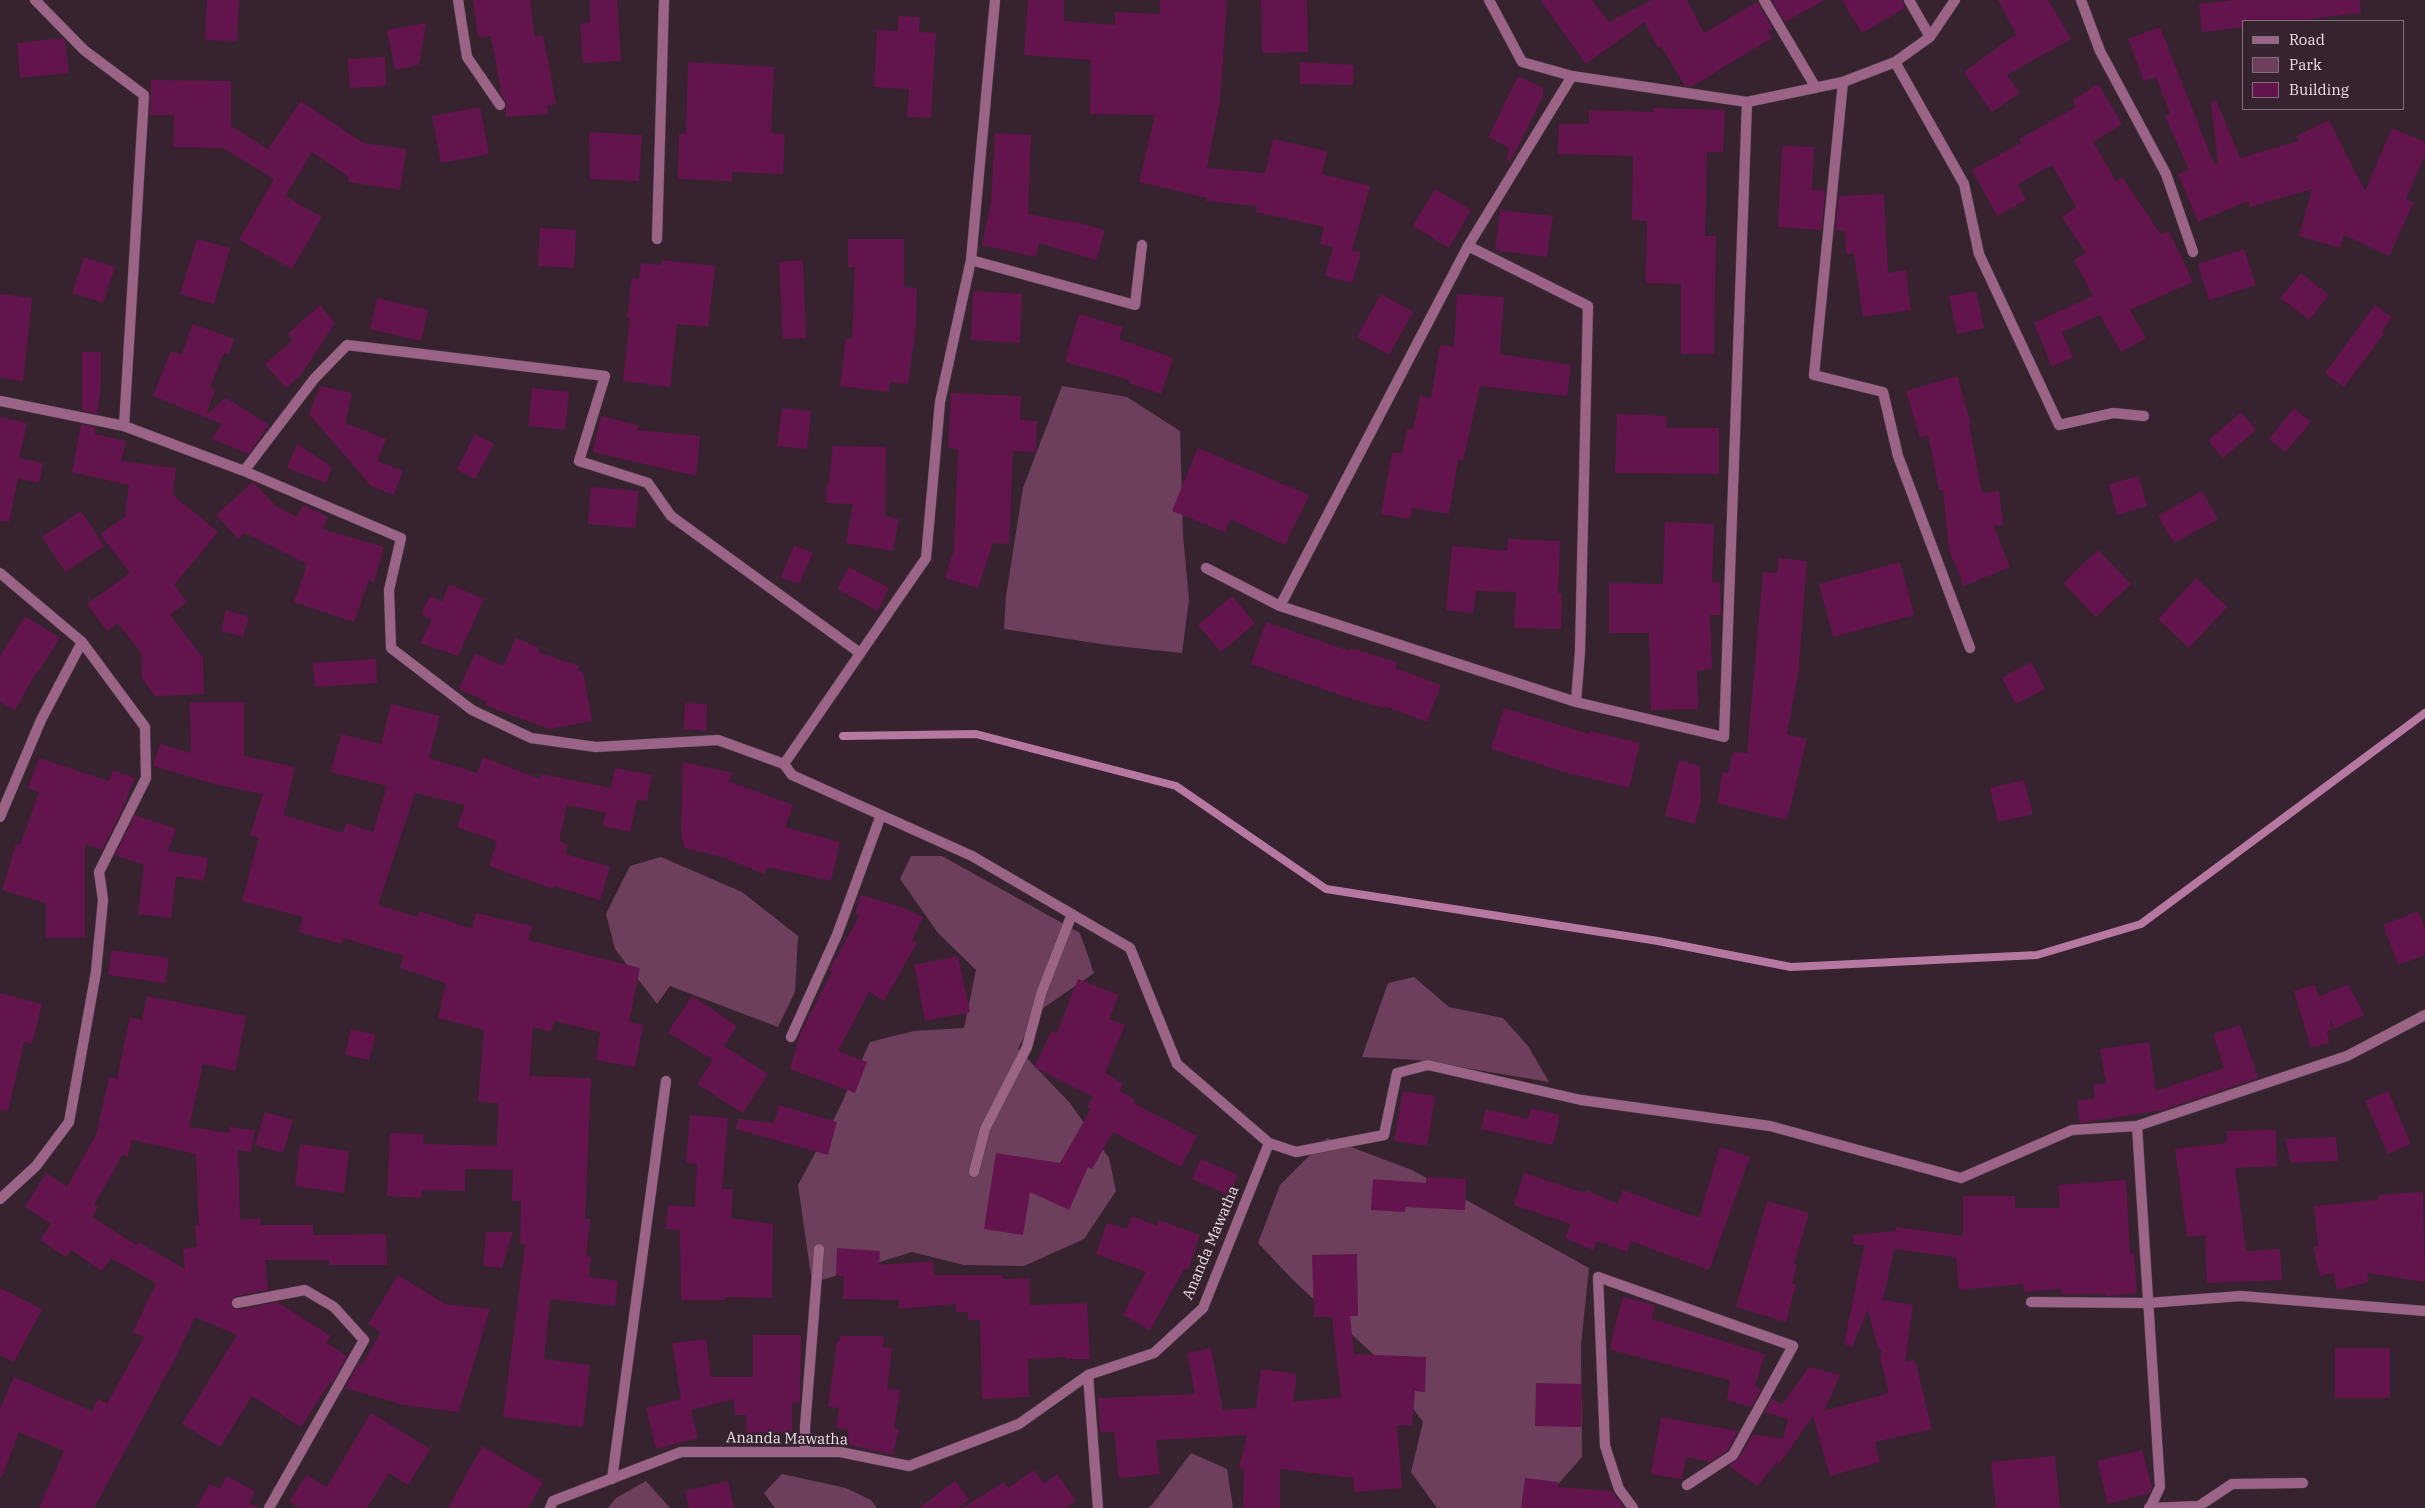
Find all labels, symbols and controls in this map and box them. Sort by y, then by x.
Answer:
legend [2242,20,2405,110]
text: Road [2289,30,2325,49]
text: Park [2289,55,2322,74]
text: Building [2289,80,2349,99]
street label: Ananda Mawatha [1179,1183,1243,1303]
street label: Ananda Mawatha [726,1429,848,1449]

